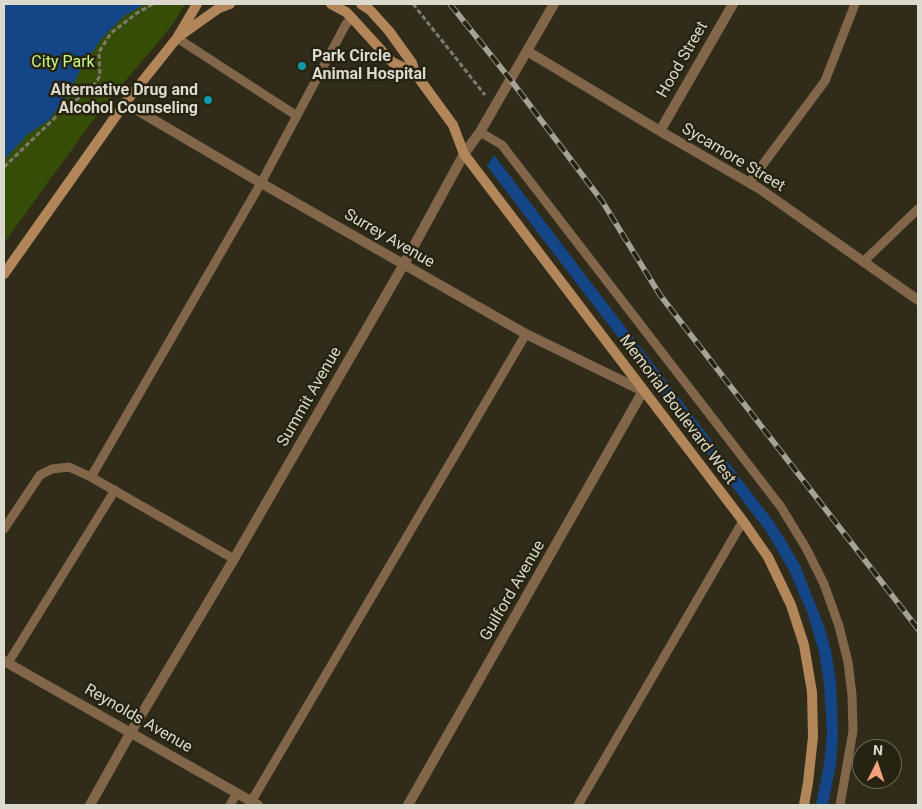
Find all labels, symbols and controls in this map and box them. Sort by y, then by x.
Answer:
street label: Hood Street [653,18,713,102]
place label: Park Circle Animal Hospital [312,47,426,85]
park label: City Park [31,53,95,73]
marker: Park Circle Animal Hospital [296,60,308,72]
place label: Alternative Drug and Alcohol Counseling [50,81,198,119]
marker: Alternative Drug and Alcohol Counseling [202,94,214,106]
street label: Sycamore Street [678,120,788,196]
street label: Surrey Avenue [340,205,438,273]
street label: Memorial Boulevard West [615,331,739,489]
street label: Summit Avenue [274,344,346,450]
street label: Guilford Avenue [476,537,550,645]
street label: Reynolds Avenue [81,680,195,758]
north arrow [852,739,902,789]
text: N [872,742,883,758]

